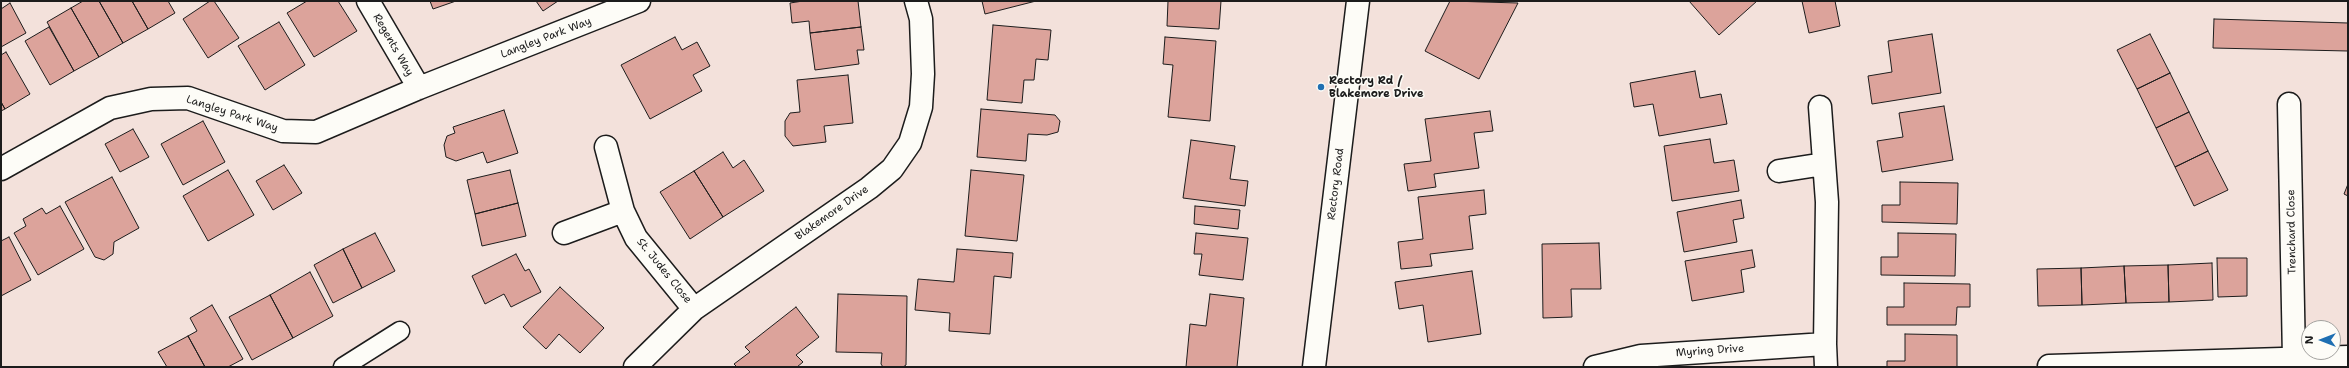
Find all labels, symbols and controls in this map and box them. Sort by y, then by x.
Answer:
street label: Regents Way [370,11,416,79]
street label: Langley Park Way [499,15,593,61]
place label: Rectory Rd / Blakemore Drive [1329,74,1424,100]
marker: Rectory Rd / Blakemore Drive [1316,82,1326,92]
street label: Langley Park Way [184,93,280,135]
street label: Rectory Road [1325,147,1347,221]
street label: Blakemore Drive [793,183,871,243]
street label: Trenchard Close [2285,189,2299,275]
street label: St. Judes Close [634,236,694,306]
north arrow [2301,320,2341,360]
text: N [2302,336,2317,344]
street label: Myring Drive [1675,342,1745,360]

